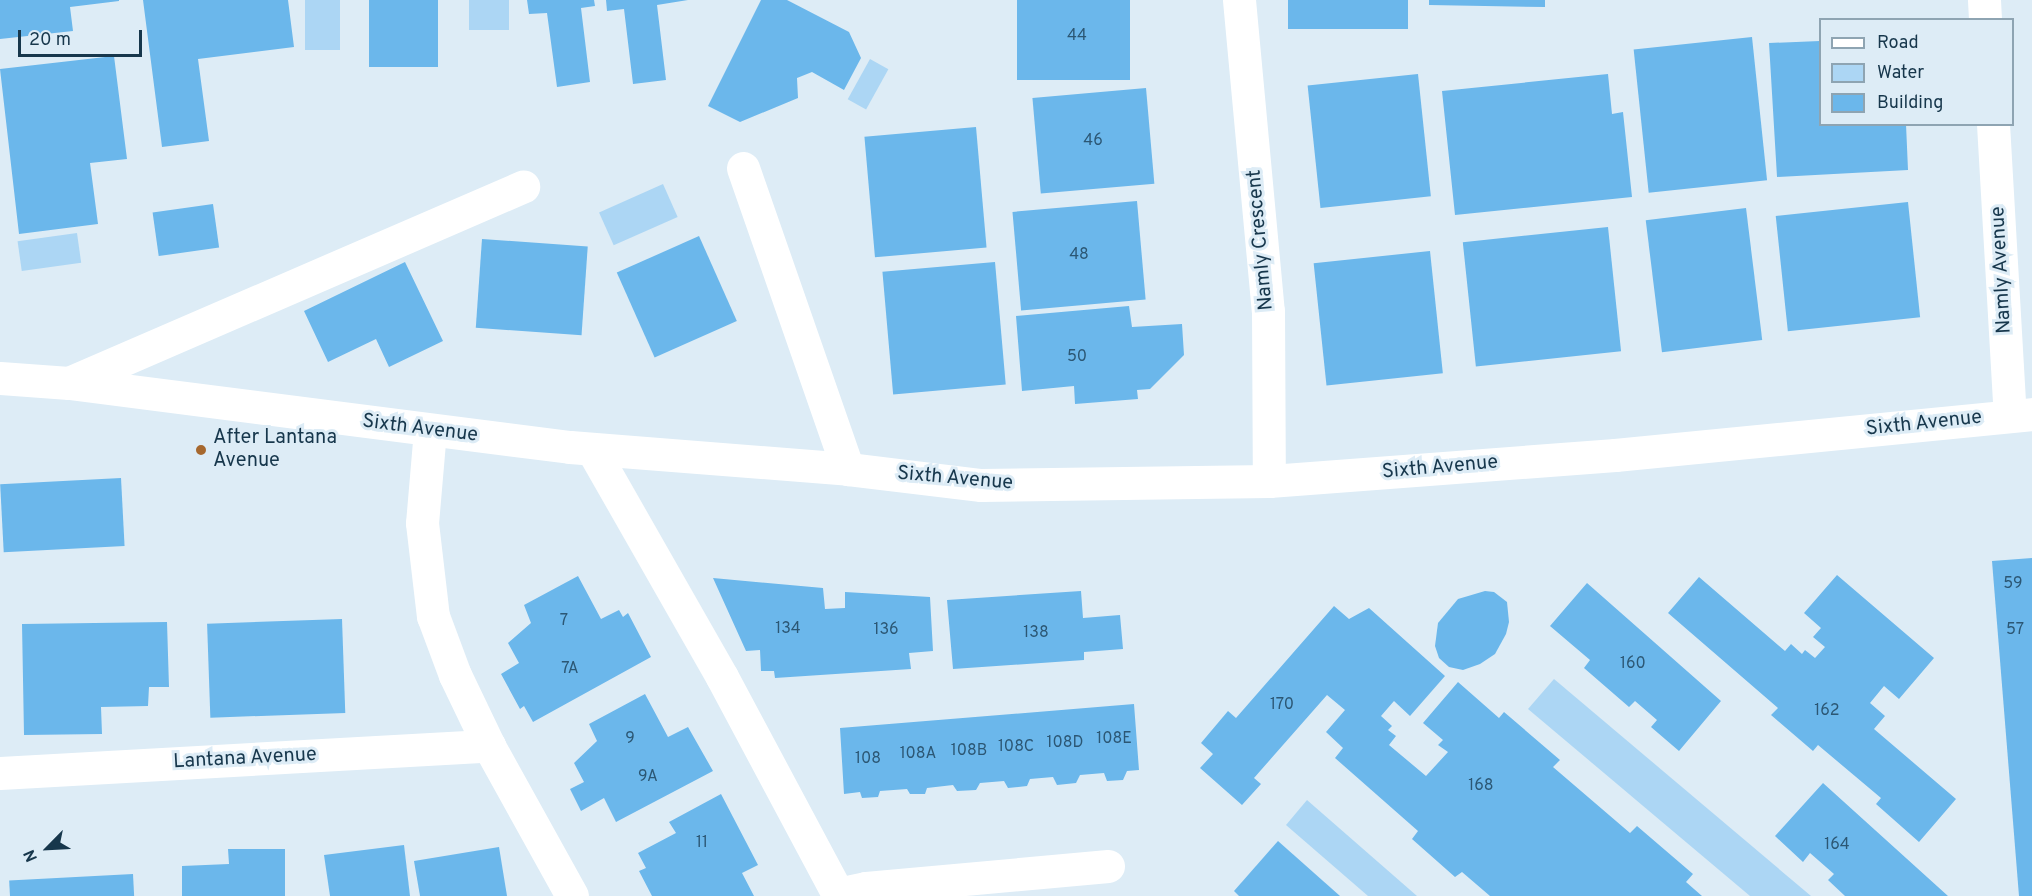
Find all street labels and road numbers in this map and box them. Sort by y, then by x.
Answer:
street label: Namly Crescent [1243,169,1279,311]
street label: Namly Avenue [1987,205,2017,335]
street label: Sixth Avenue [1864,406,1984,442]
street label: Sixth Avenue [360,410,480,448]
street label: Sixth Avenue [1381,451,1499,485]
street label: Sixth Avenue [896,462,1014,496]
street label: Lantana Avenue [172,743,318,775]

